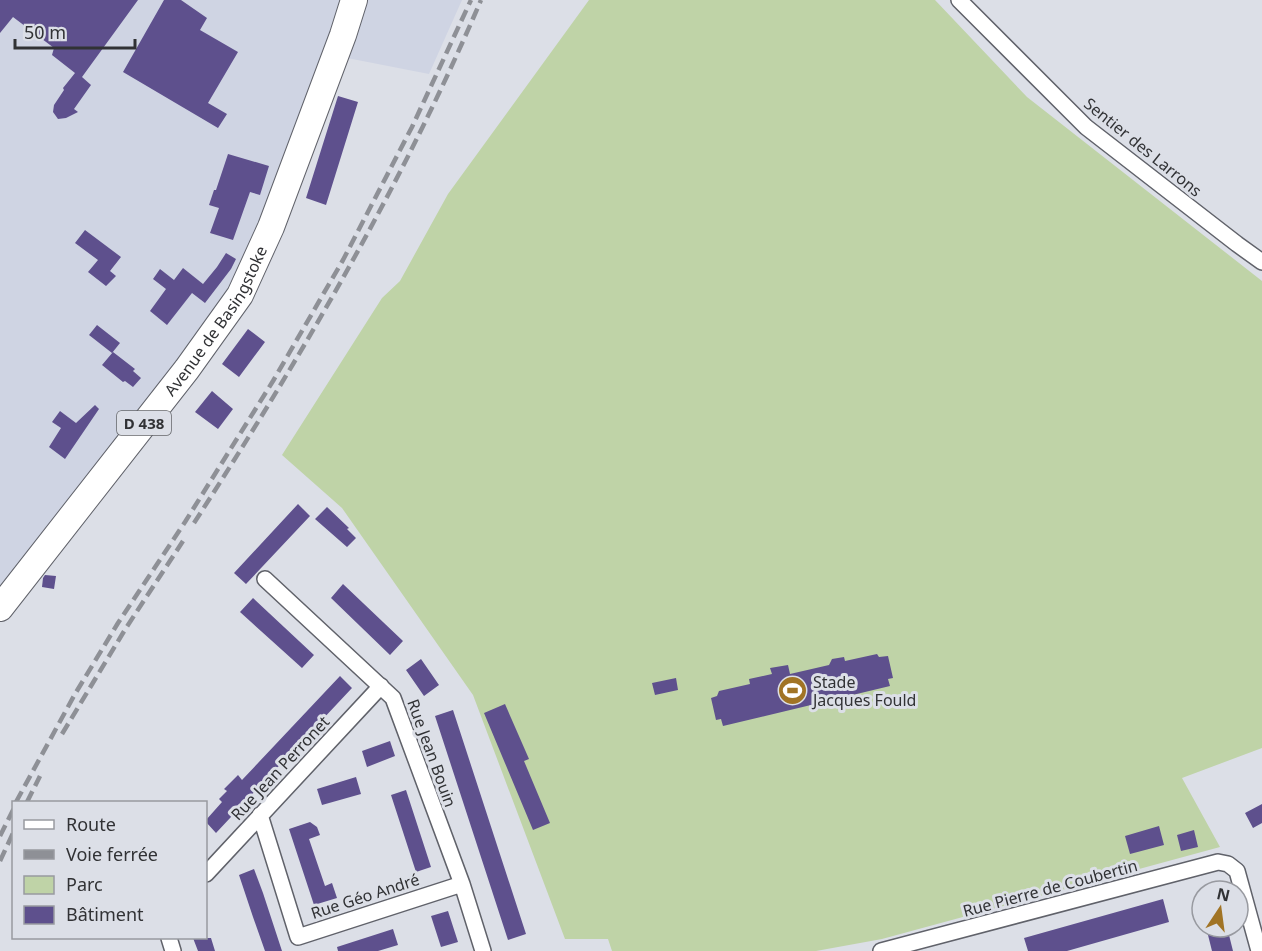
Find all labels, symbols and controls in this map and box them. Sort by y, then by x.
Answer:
scale bar [15,12,135,50]
text: 50 m [24,20,66,44]
street label: Sentier des Larrons [1080,93,1206,201]
street label: Avenue de Basingstoke [159,242,272,400]
road number: D 438 [117,411,171,435]
place label: Stade Jacques Fould [811,671,916,711]
sports icon: Stade Jacques Fould [776,675,808,707]
street label: Rue Jean Bouin [402,696,462,810]
street label: Rue Jean Perronet [226,711,334,825]
legend [12,801,207,939]
text: Route [66,812,116,836]
text: Voie ferrée [66,842,158,866]
street label: Rue Pierre de Coubertin [960,854,1140,922]
street label: Rue Géo André [308,868,422,924]
text: Parc [66,872,103,896]
north arrow [1190,879,1250,939]
text: N [1215,882,1232,907]
text: Bâtiment [66,902,144,926]

